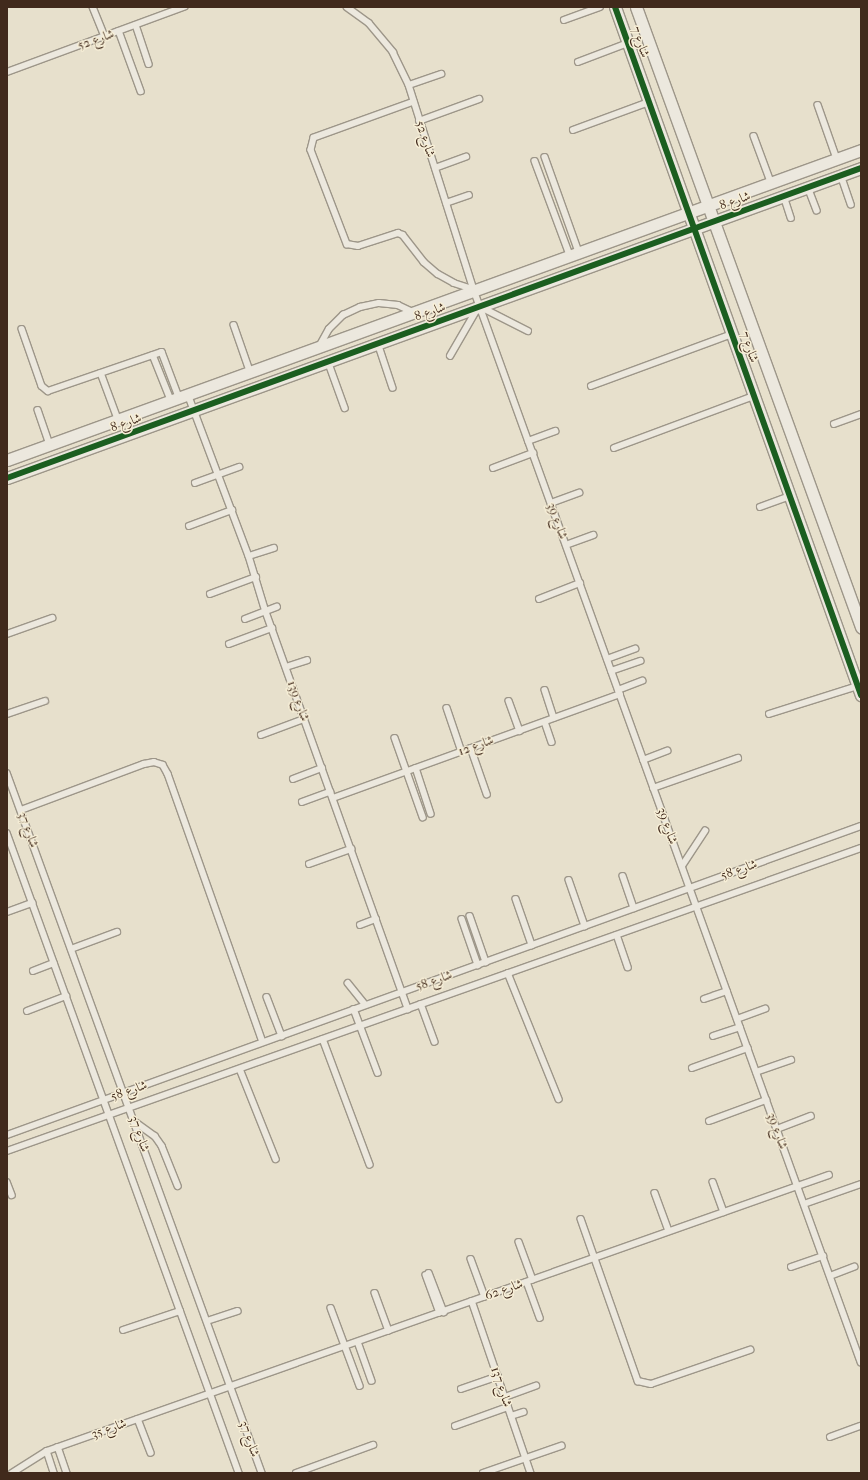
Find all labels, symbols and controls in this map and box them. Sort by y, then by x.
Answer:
street label: شارع 7 [627,24,653,60]
street label: شارع 52 [76,26,116,54]
street label: شارع 52 [412,119,438,159]
street label: شارع 8 [717,188,753,214]
street label: شارع 8 [412,299,448,325]
street label: شارع 7 [736,329,762,365]
street label: شارع 8 [108,410,144,436]
street label: شارع 39 [543,501,571,541]
street label: شارع 139 [283,679,313,723]
street label: شارع 12 [456,732,496,760]
street label: شارع 39 [653,806,681,846]
street label: شارع 37 [14,810,42,850]
street label: شارع 58 [719,856,759,884]
street label: شارع 58 [414,967,454,995]
street label: شارع 58 [109,1077,149,1105]
street label: شارع 39 [763,1111,791,1151]
street label: شارع 37 [125,1114,153,1154]
street label: شارع 62 [483,1276,525,1304]
street label: شارع 137 [487,1365,515,1409]
street label: شارع 35 [89,1415,129,1443]
street label: شارع 37 [235,1419,263,1459]

